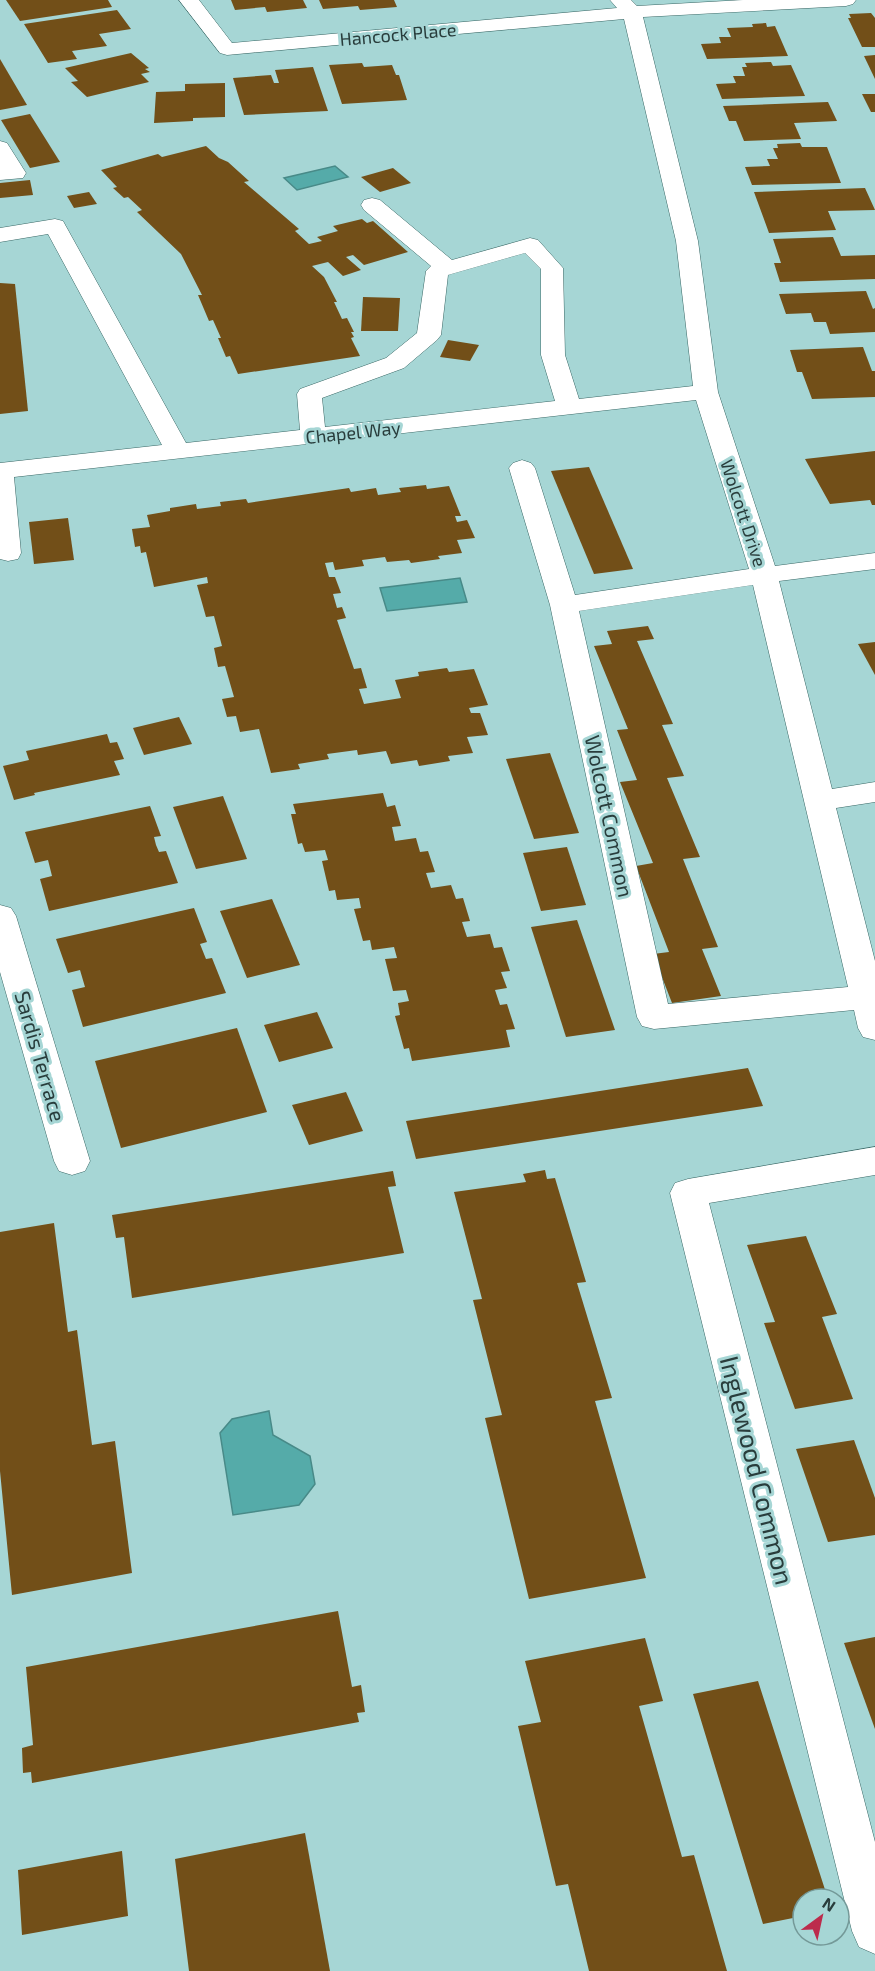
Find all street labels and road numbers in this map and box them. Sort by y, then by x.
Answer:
street label: Hancock Place [339,18,457,50]
street label: Chapel Way [304,416,402,448]
street label: Wolcott Drive [716,457,772,569]
street label: Wolcott Common [581,733,639,899]
street label: Sardis Terrace [10,988,72,1124]
street label: Inglewood Common [715,1352,801,1588]

